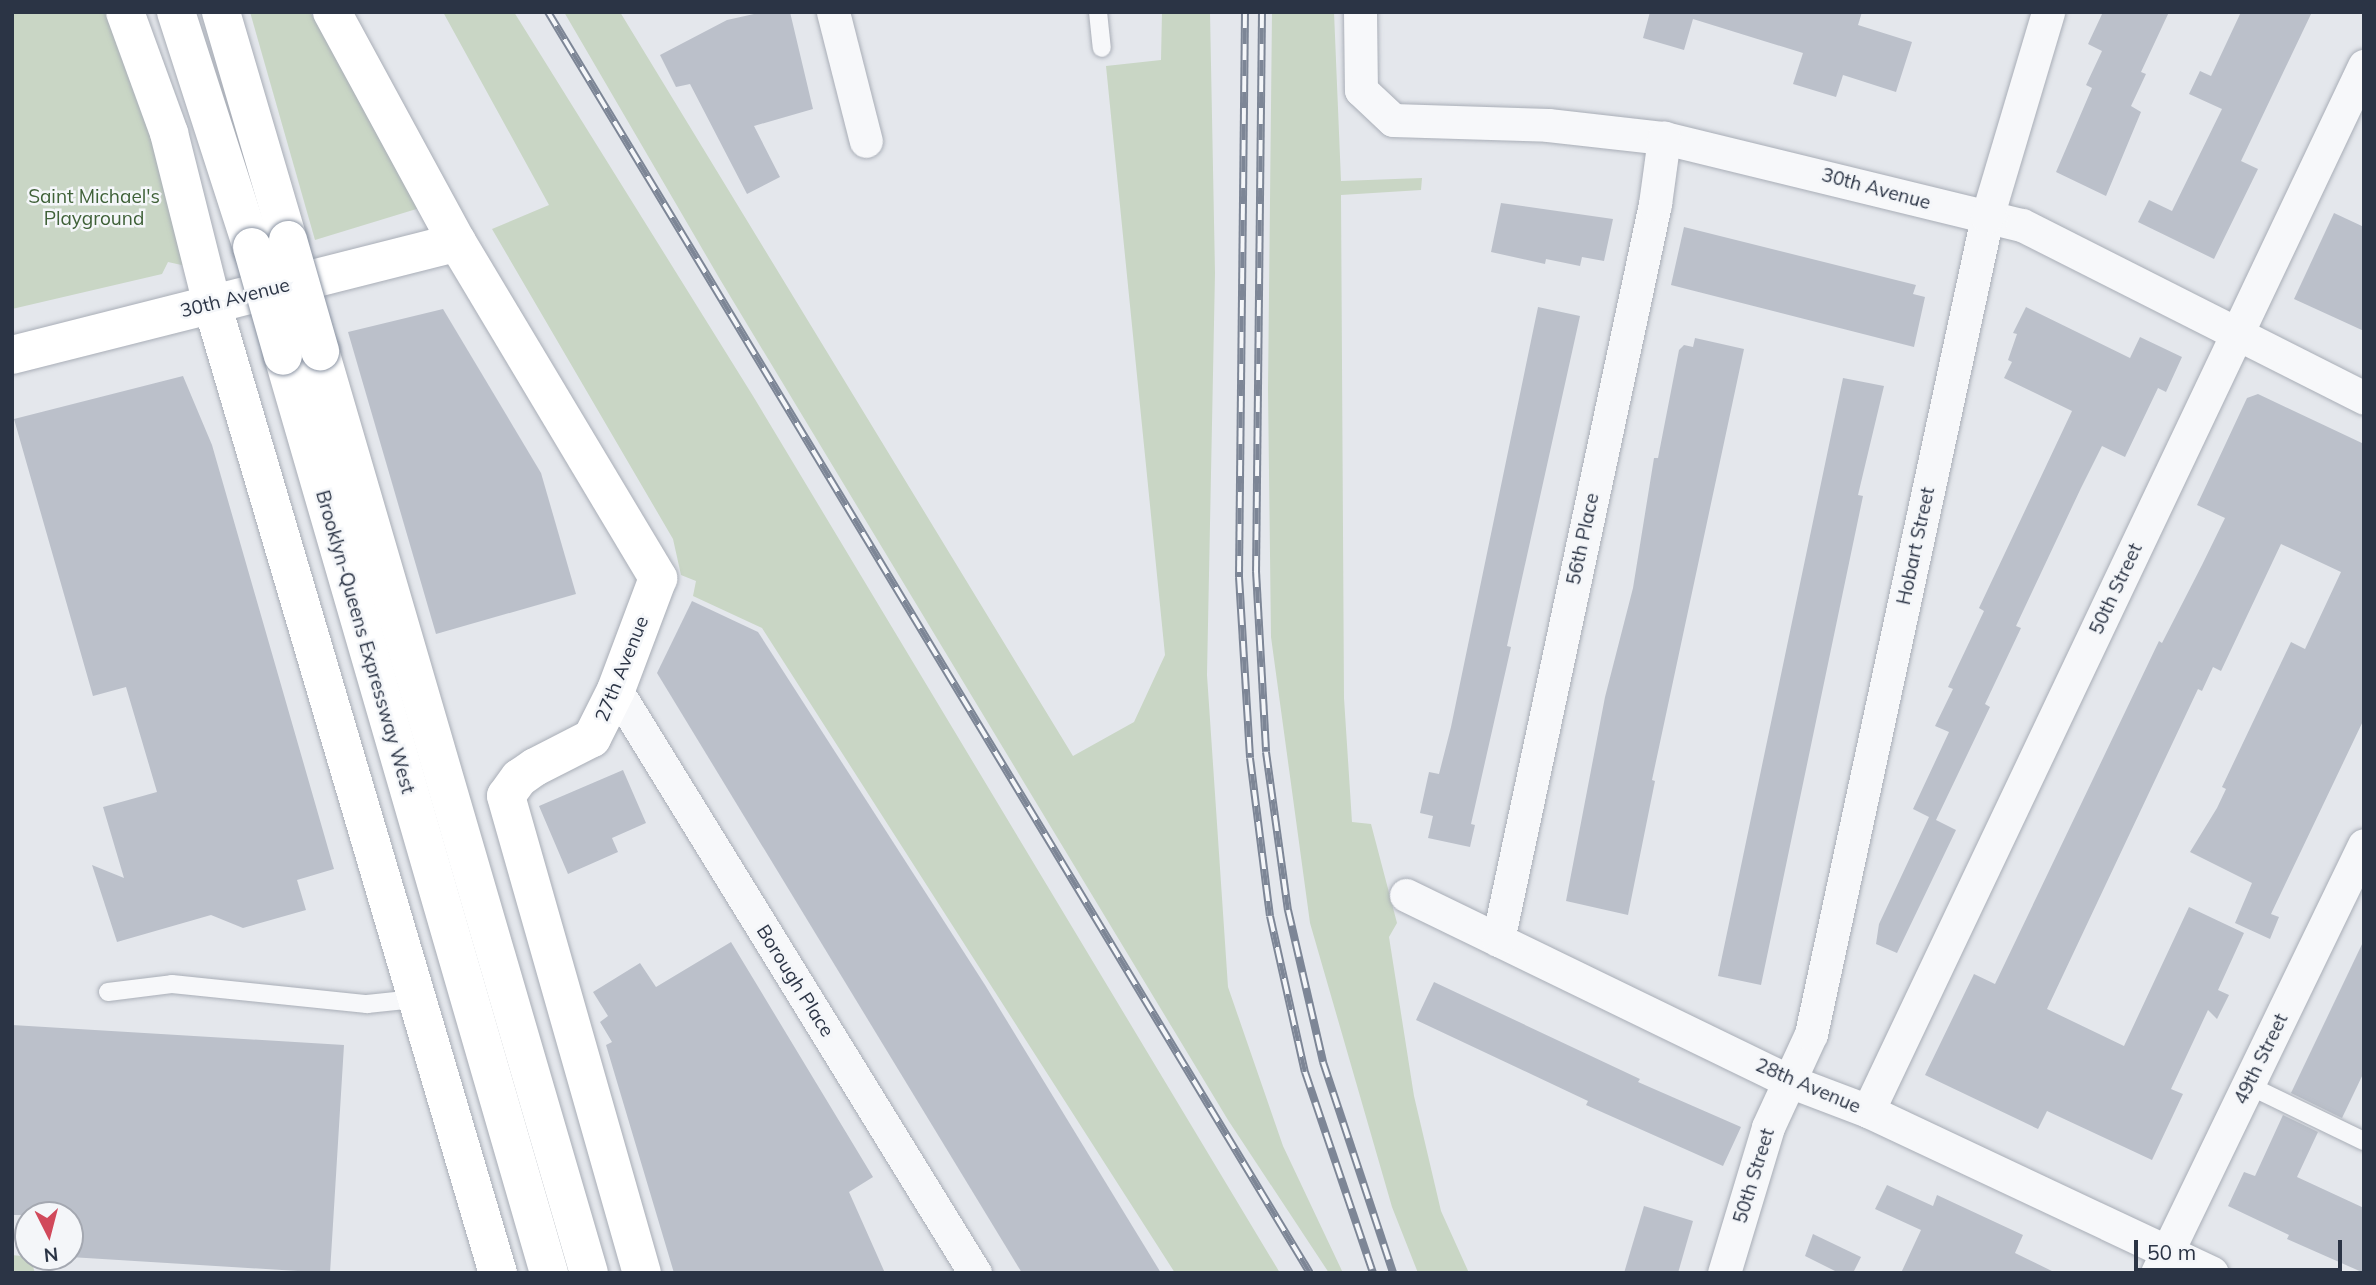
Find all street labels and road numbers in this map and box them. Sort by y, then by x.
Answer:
street label: 30th Avenue [1819,164,1933,214]
street label: 30th Avenue [178,273,292,323]
street label: Hobart Street [1892,485,1940,607]
street label: Brooklyn-Queens Expressway West [311,488,419,796]
street label: 56th Place [1562,491,1604,587]
street label: 50th Street [2085,540,2147,638]
street label: 27th Avenue [591,613,653,725]
street label: Borough Place [751,921,839,1041]
street label: 49th Street [2229,1010,2293,1108]
street label: 28th Avenue [1752,1054,1864,1118]
street label: 50th Street [1729,1126,1779,1226]

